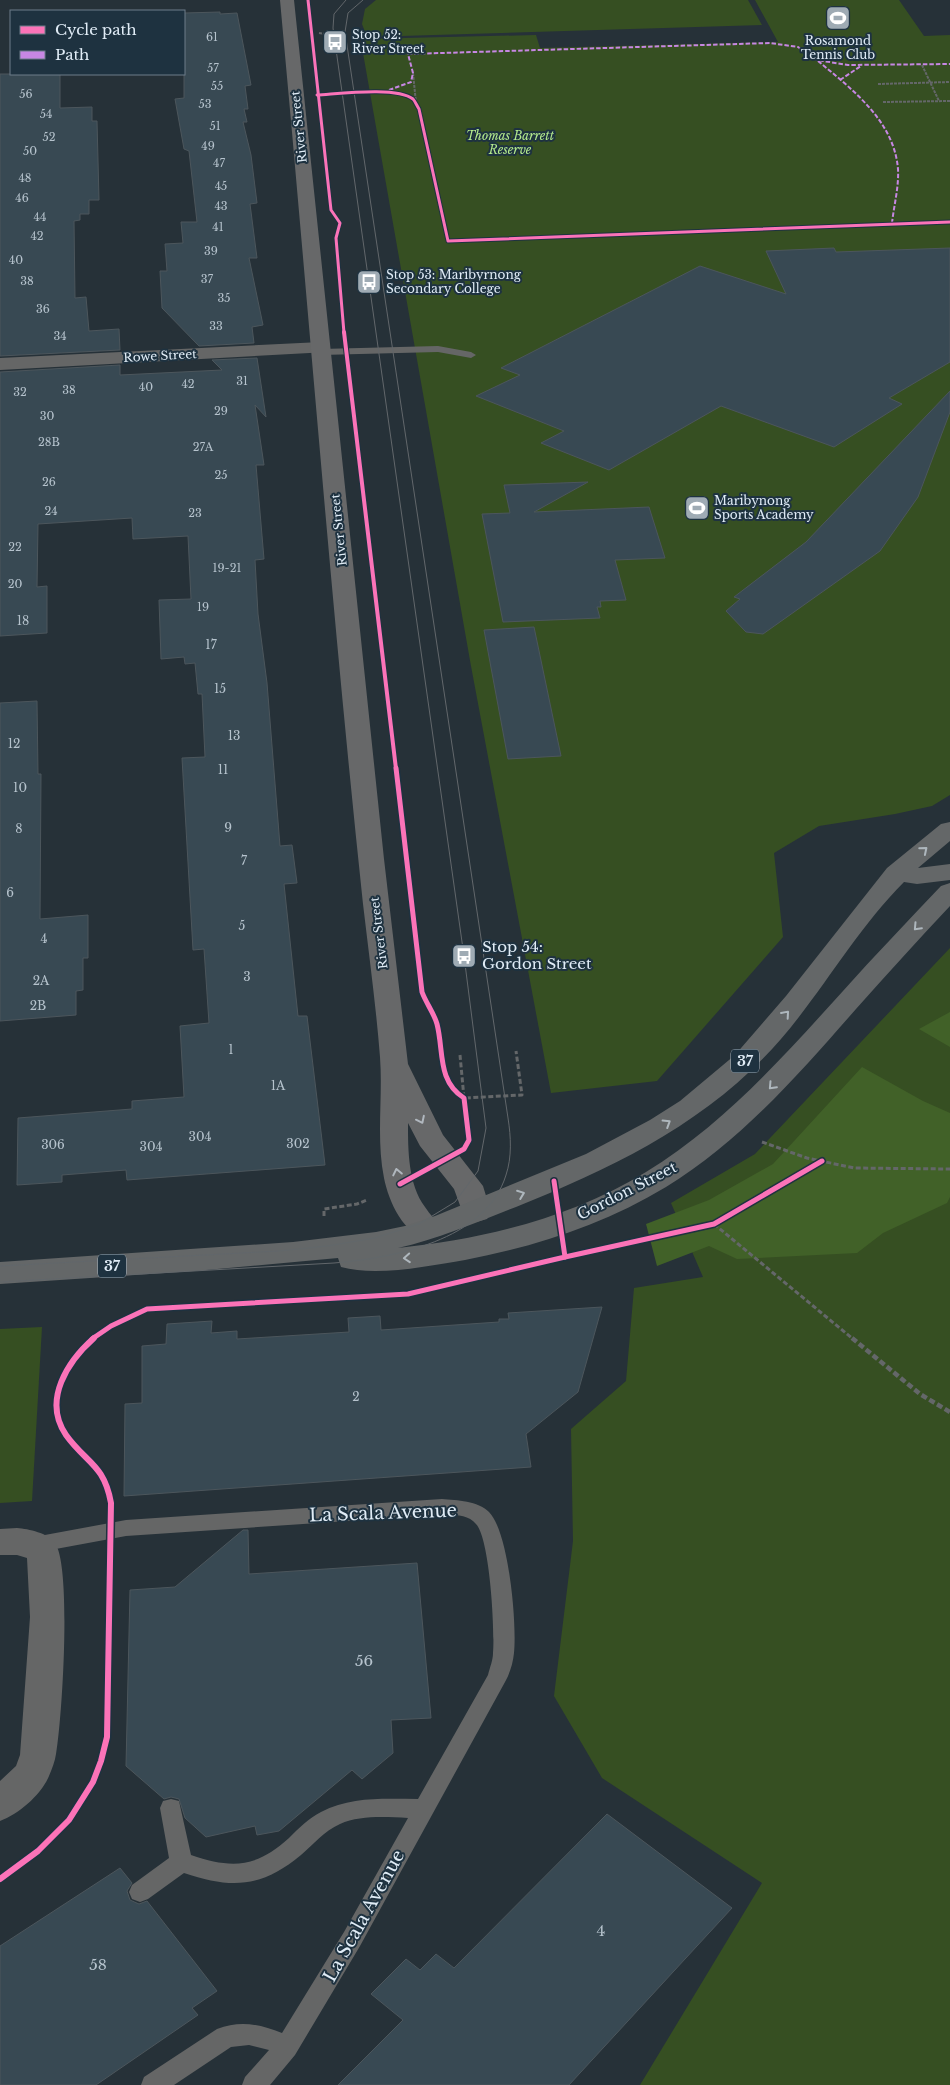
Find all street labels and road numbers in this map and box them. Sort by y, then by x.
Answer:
street label: River Street [287,90,310,164]
street label: Rowe Street [123,346,197,365]
street label: River Street [327,493,350,567]
street label: River Street [367,896,390,970]
road number: 37 [731,1050,759,1072]
street label: Gordon Street [574,1157,680,1224]
road number: 37 [98,1254,126,1278]
street label: La Scala Avenue [309,1499,457,1527]
street label: La Scala Avenue [319,1846,409,1986]

